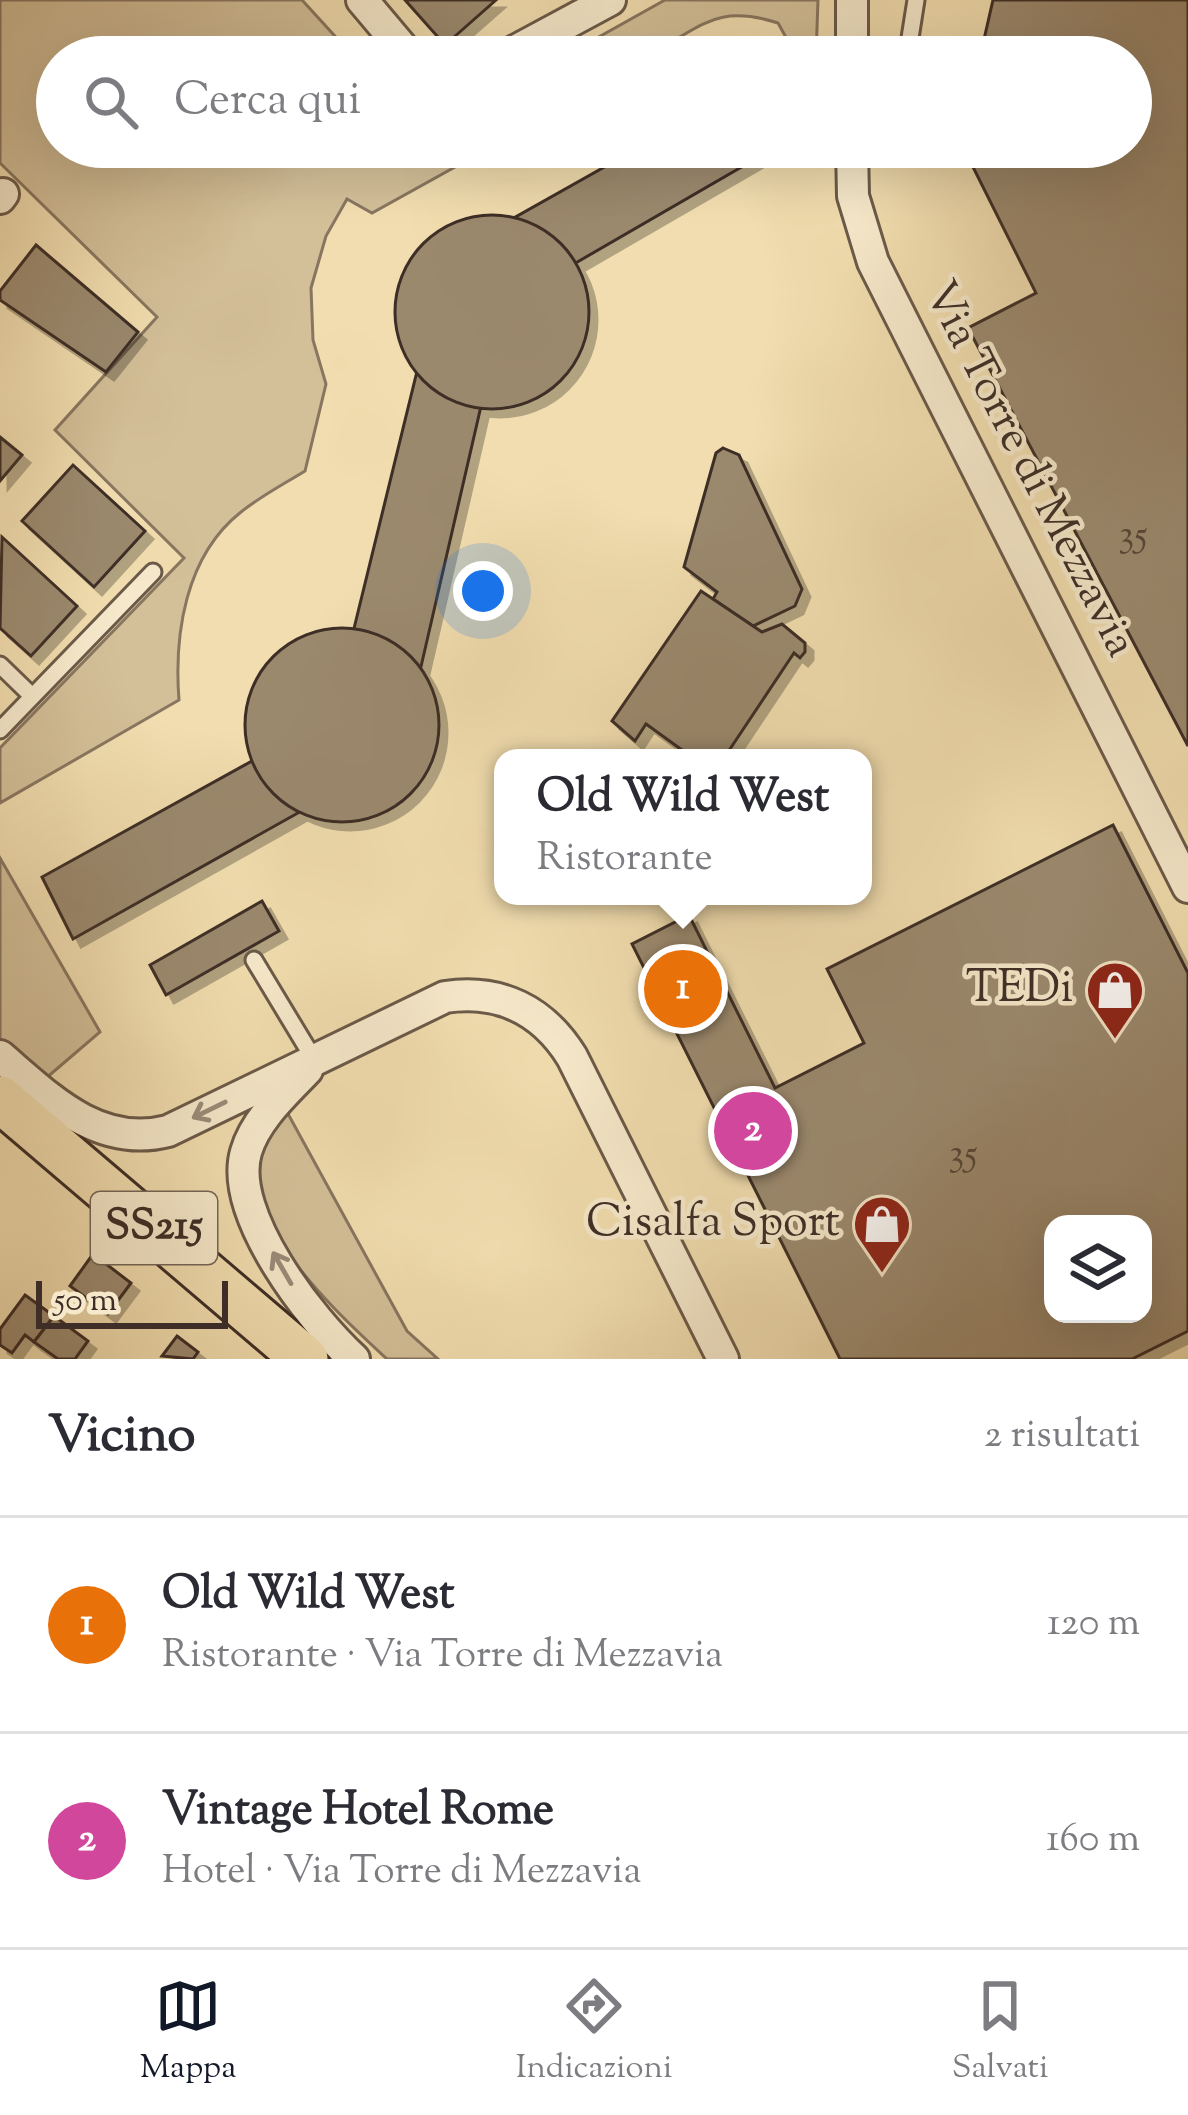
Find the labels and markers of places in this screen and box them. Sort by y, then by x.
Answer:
pin: 1 [644,944,722,1034]
place label: TEDi [966,958,1073,1023]
shop icon: TEDi [1084,959,1146,1041]
pin: 2 [714,1086,792,1176]
place label: Cisalfa Sport [586,1192,840,1257]
shop icon: Cisalfa Sport [851,1193,913,1275]

